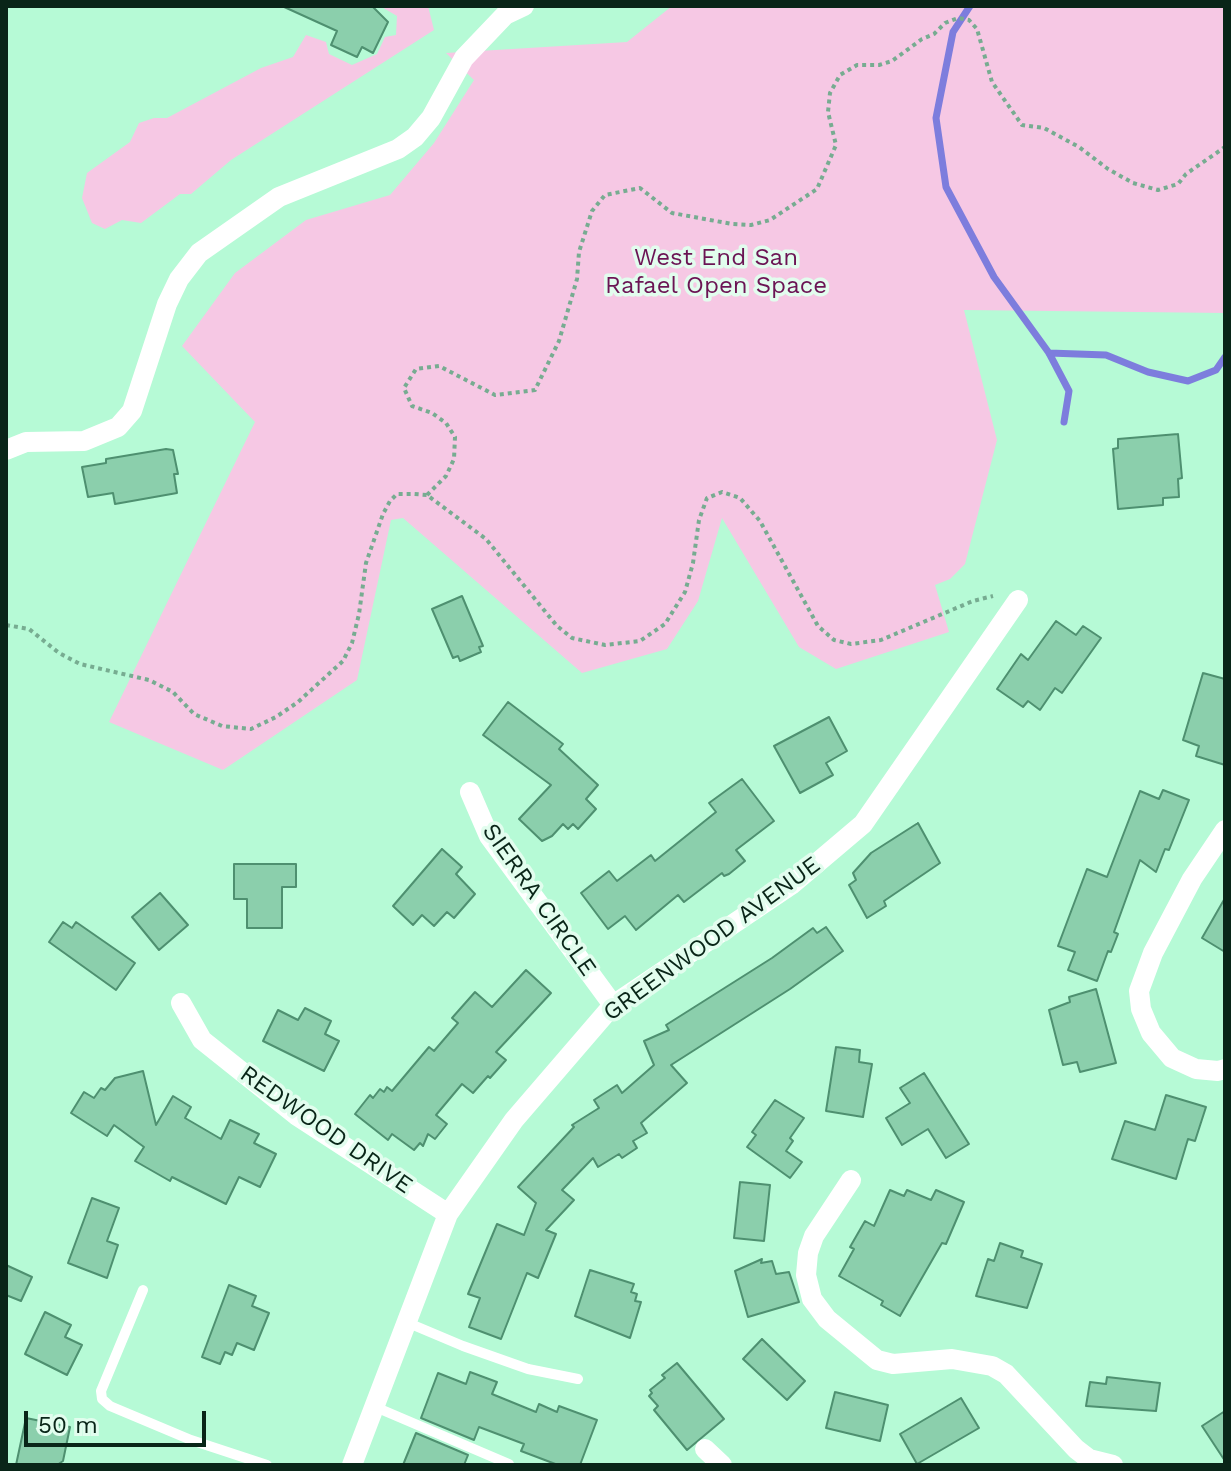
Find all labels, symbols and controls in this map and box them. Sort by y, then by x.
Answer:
park label: West End San Rafael Open Space [605,244,827,300]
street label: SIERRA CIRCLE [476,818,602,982]
street label: GREENWOOD AVENUE [598,851,826,1027]
street label: REDWOOD DRIVE [234,1060,418,1200]
scale bar [28,1395,210,1445]
text: 50 m [38,1411,98,1439]

